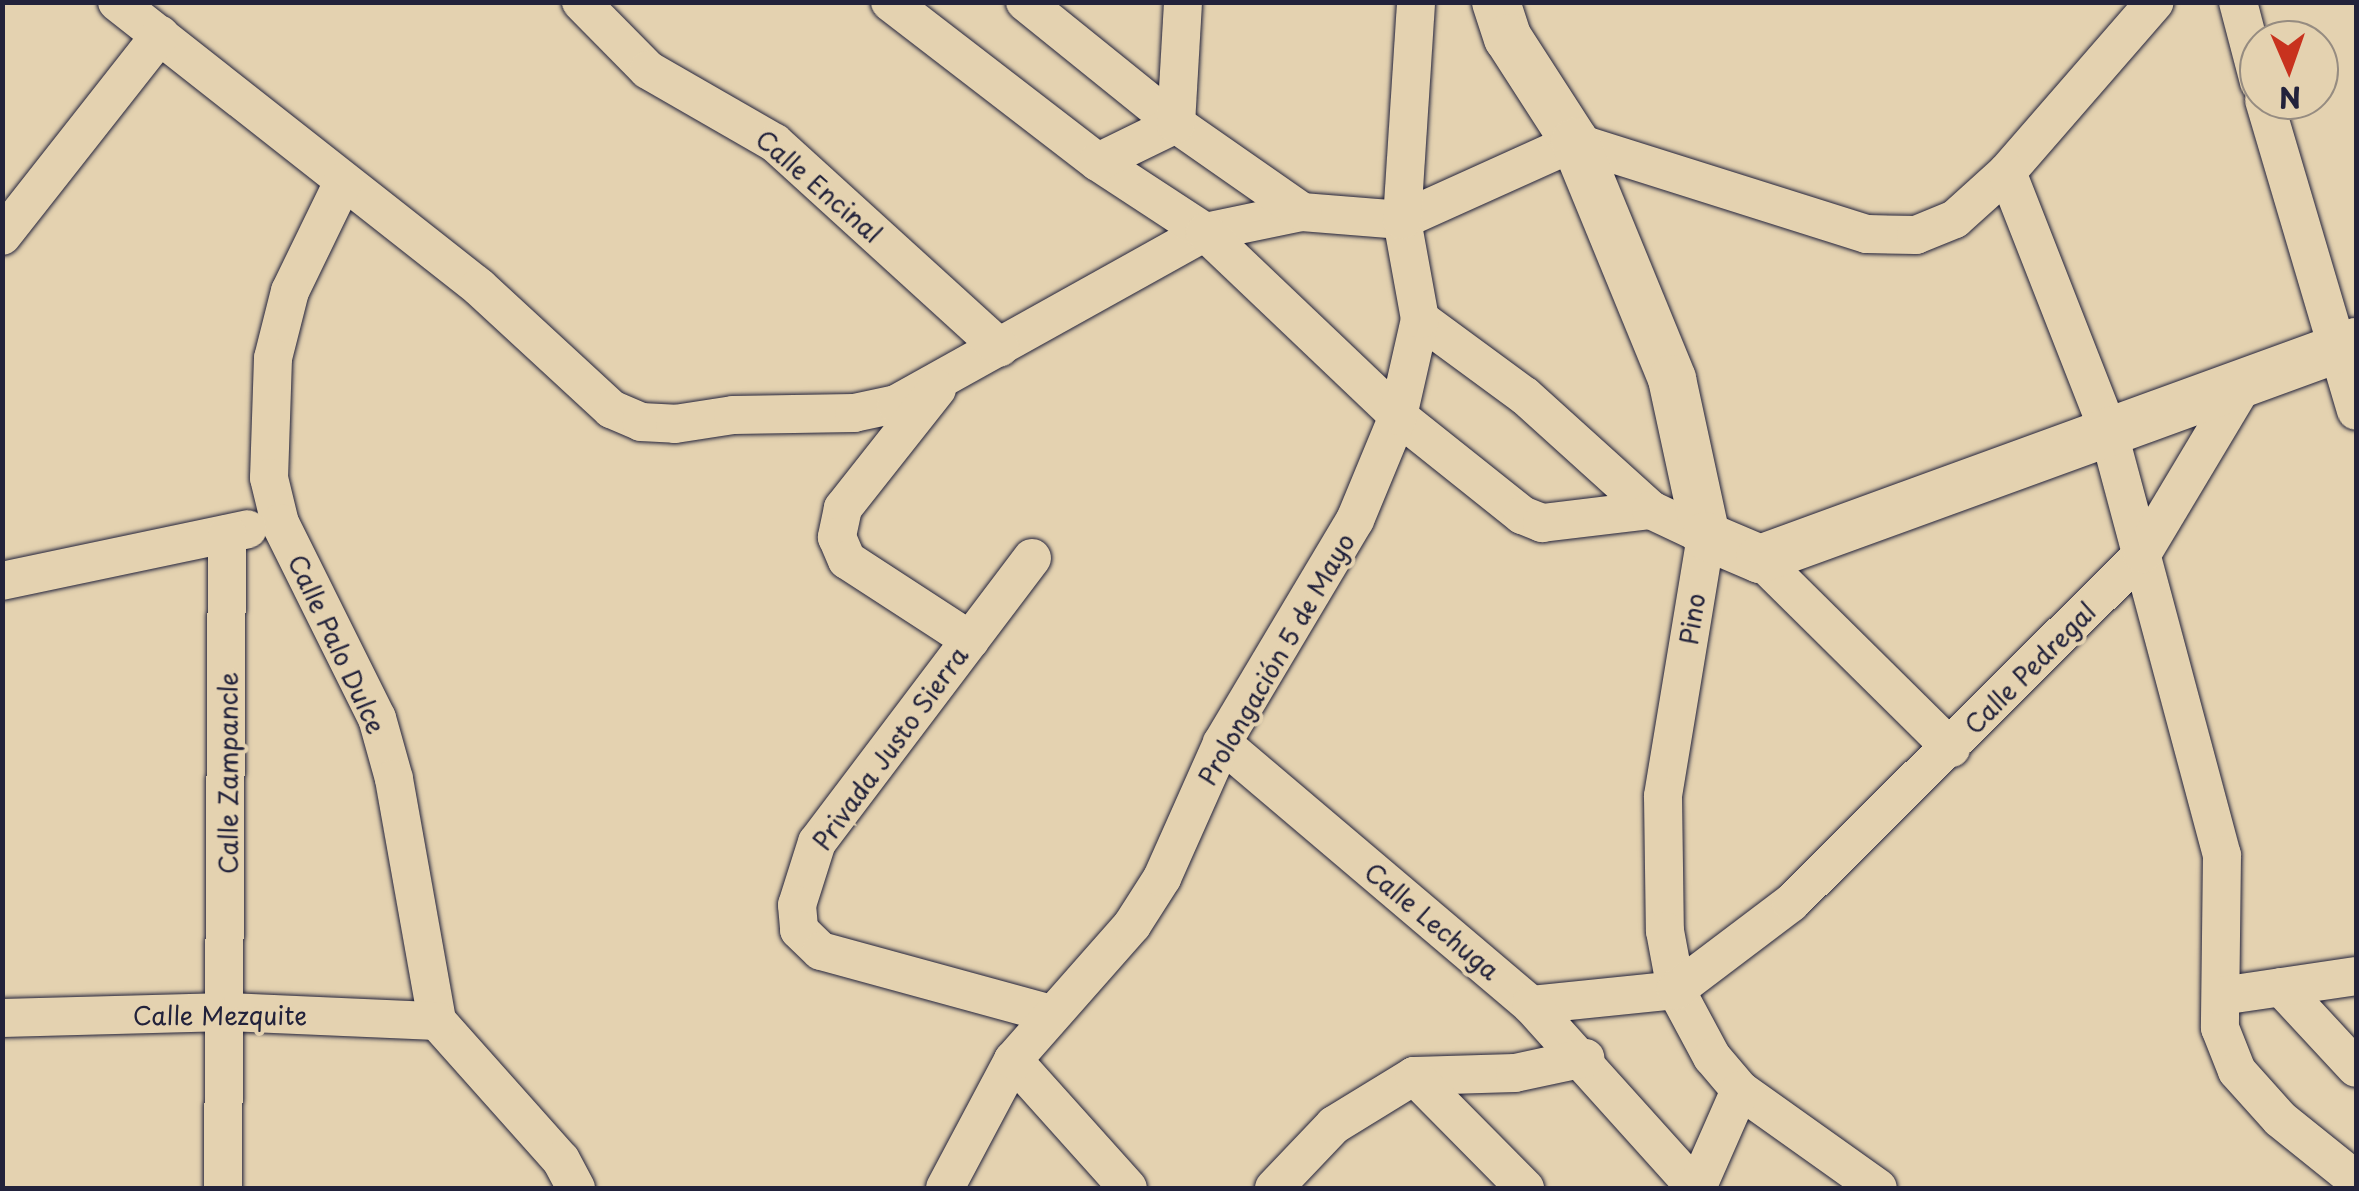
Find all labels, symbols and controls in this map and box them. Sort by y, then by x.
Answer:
north arrow [2239,20,2339,120]
text: N [2278,77,2302,120]
street label: Calle Encinal [750,123,888,249]
street label: Prolongación 5 de Mayo [1191,527,1361,791]
street label: Calle Palo Dulce [282,549,392,739]
street label: Pino [1673,591,1711,647]
street label: Calle Pedregal [1959,597,2101,739]
street label: Privada Justo Sierra [806,640,974,856]
street label: Calle Zampancle [213,671,243,875]
street label: Calle Lechuga [1359,856,1505,986]
street label: Calle Mezquite [133,1000,307,1030]

